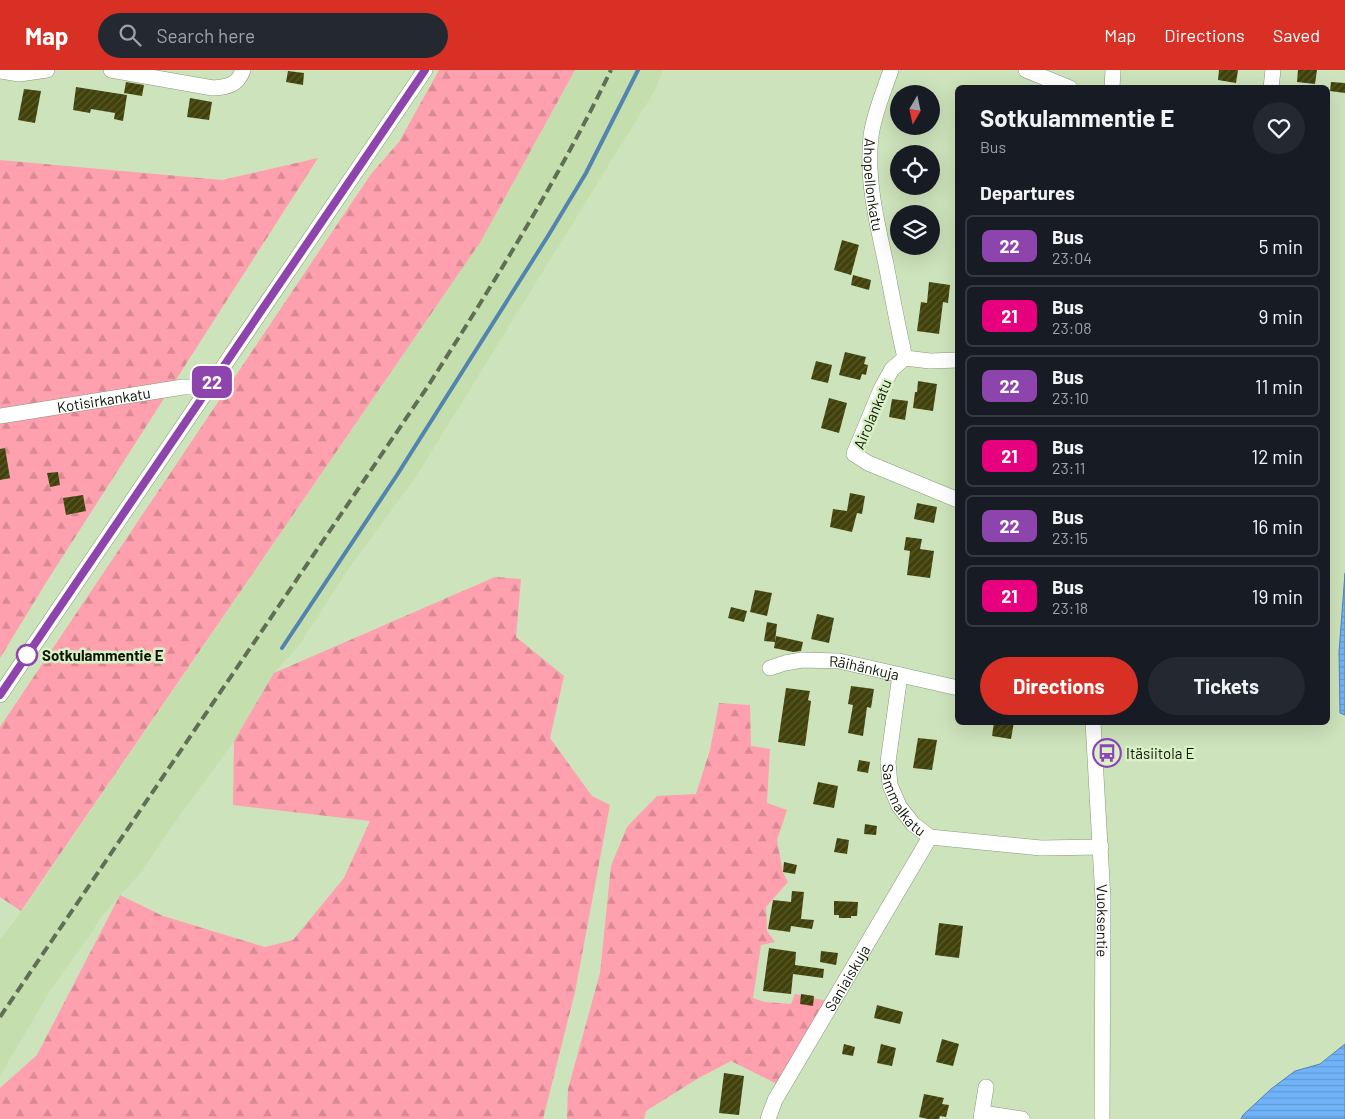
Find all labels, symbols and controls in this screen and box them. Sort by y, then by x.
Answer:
search box [98,13,448,58]
text: Map [25,21,68,50]
icon: search [116,21,144,49]
text: Search here [156,24,255,47]
text: Map [1104,24,1136,46]
text: Directions [1164,24,1245,46]
text: Saved [1273,24,1320,46]
north arrow [890,85,940,135]
map controls [890,85,940,255]
button: heart [1253,102,1305,154]
text: Sotkulammentie E [980,103,1174,132]
text: Bus [980,137,1006,156]
street label: Ahopellonkatu [861,138,888,233]
button: locate [890,145,940,195]
text: Departures [980,181,1075,204]
button: layers [890,205,940,255]
text: Bus [1052,225,1084,248]
text: 22 [999,235,1020,257]
text: 5 min [1259,235,1303,258]
text: 23:04 [1052,248,1092,267]
text: Bus [1052,295,1084,318]
text: 21 [1001,305,1018,327]
text: 9 min [1259,305,1303,328]
text: 23:08 [1052,318,1092,337]
text: Bus [1052,365,1084,388]
line badge: 22 [190,366,234,398]
text: 22 [202,371,222,393]
text: 22 [999,375,1020,397]
text: 11 min [1255,375,1303,398]
street label: Airolankatu [849,376,895,452]
street label: Kotisirkankatu [56,383,152,416]
text: 23:10 [1052,388,1089,407]
text: Bus [1052,435,1084,458]
text: 21 [1001,445,1018,467]
text: 12 min [1252,445,1303,468]
text: 23:11 [1052,458,1085,477]
text: Bus [1052,505,1084,528]
text: 22 [999,515,1020,537]
text: 16 min [1252,515,1303,538]
text: 23:15 [1052,528,1088,547]
text: Bus [1052,575,1084,598]
text: 21 [1001,585,1018,607]
text: 19 min [1252,585,1303,608]
text: 23:18 [1052,598,1088,617]
marker: Sotkulammentie E [16,644,38,666]
place label: Sotkulammentie E [42,646,164,664]
street label: Räihänkuja [829,652,901,683]
button: Directions [980,657,1138,715]
button: Tickets [1148,657,1305,715]
bus stop icon: Itäsiitola E [1092,738,1122,768]
place label: Itäsiitola E [1126,744,1194,762]
street label: Sammalkatu [879,763,929,840]
street label: Vuoksentie [1093,884,1112,957]
street label: Saniaiskuja [820,941,874,1014]

